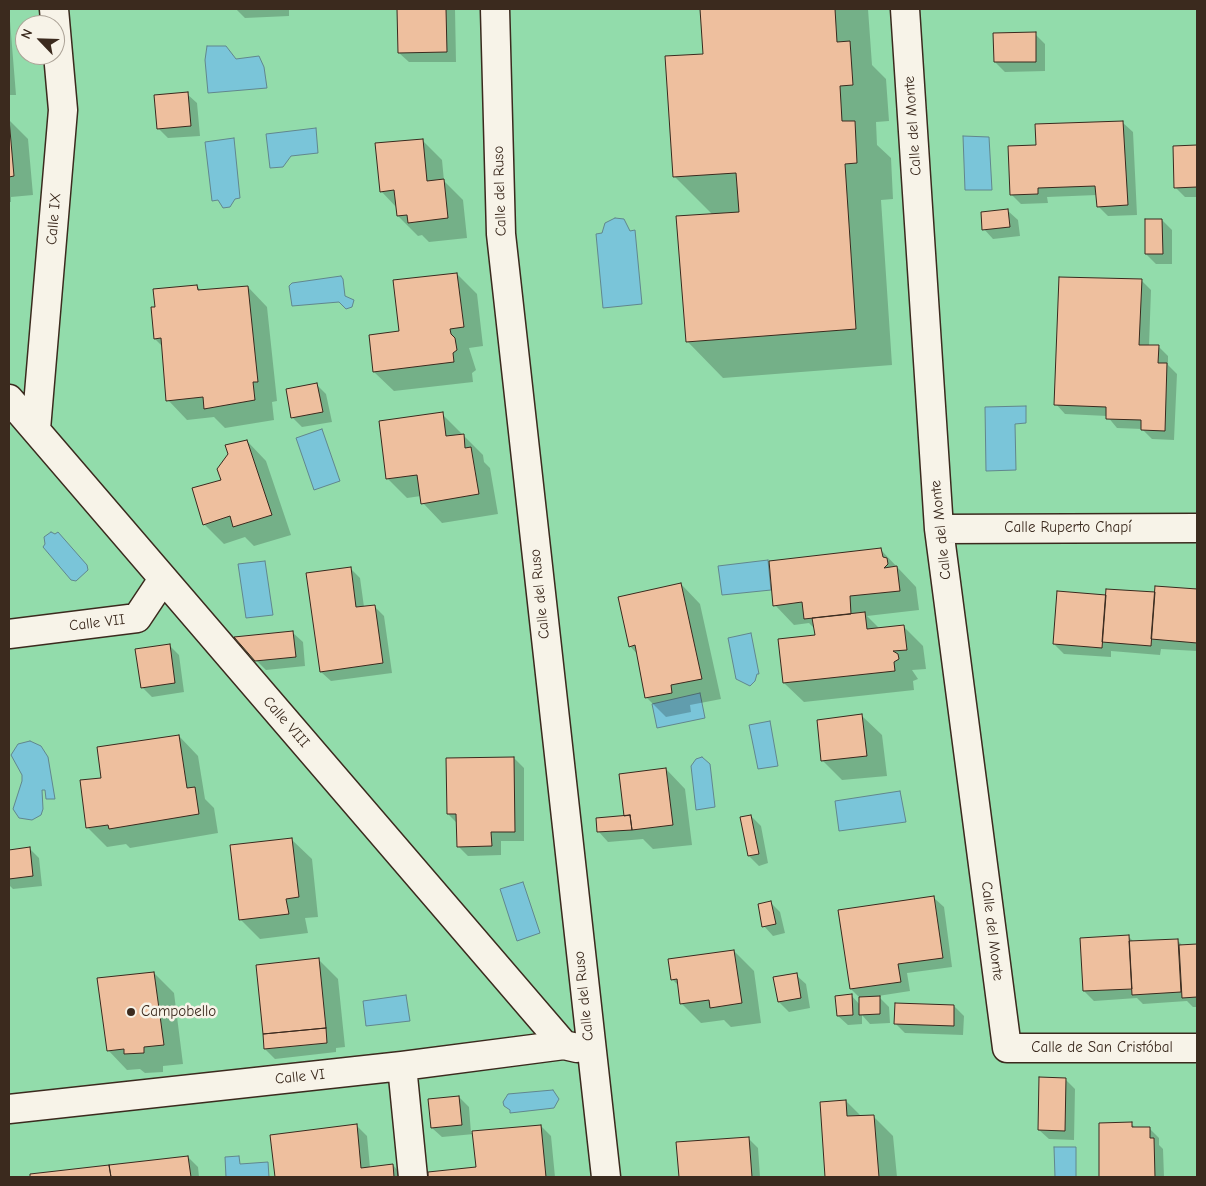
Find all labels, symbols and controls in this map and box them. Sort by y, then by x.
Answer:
north arrow [15,15,65,65]
text: N [17,26,36,42]
street label: Calle del Monte [901,76,925,176]
street label: Calle del Ruso [489,145,511,237]
street label: Calle IX [43,192,65,246]
street label: Calle del Monte [927,479,955,581]
street label: Calle Ruperto Chapí [1004,519,1132,537]
street label: Calle del Ruso [526,548,554,640]
street label: Calle VII [68,611,126,635]
street label: Calle VIII [259,693,313,751]
street label: Calle del Monte [977,880,1007,982]
street label: Calle del Ruso [570,950,598,1042]
place label: Campobello [141,1003,216,1021]
marker: Campobello [125,1006,137,1018]
street label: Calle de San Cristóbal [1031,1039,1173,1057]
street label: Calle VI [274,1065,326,1089]

